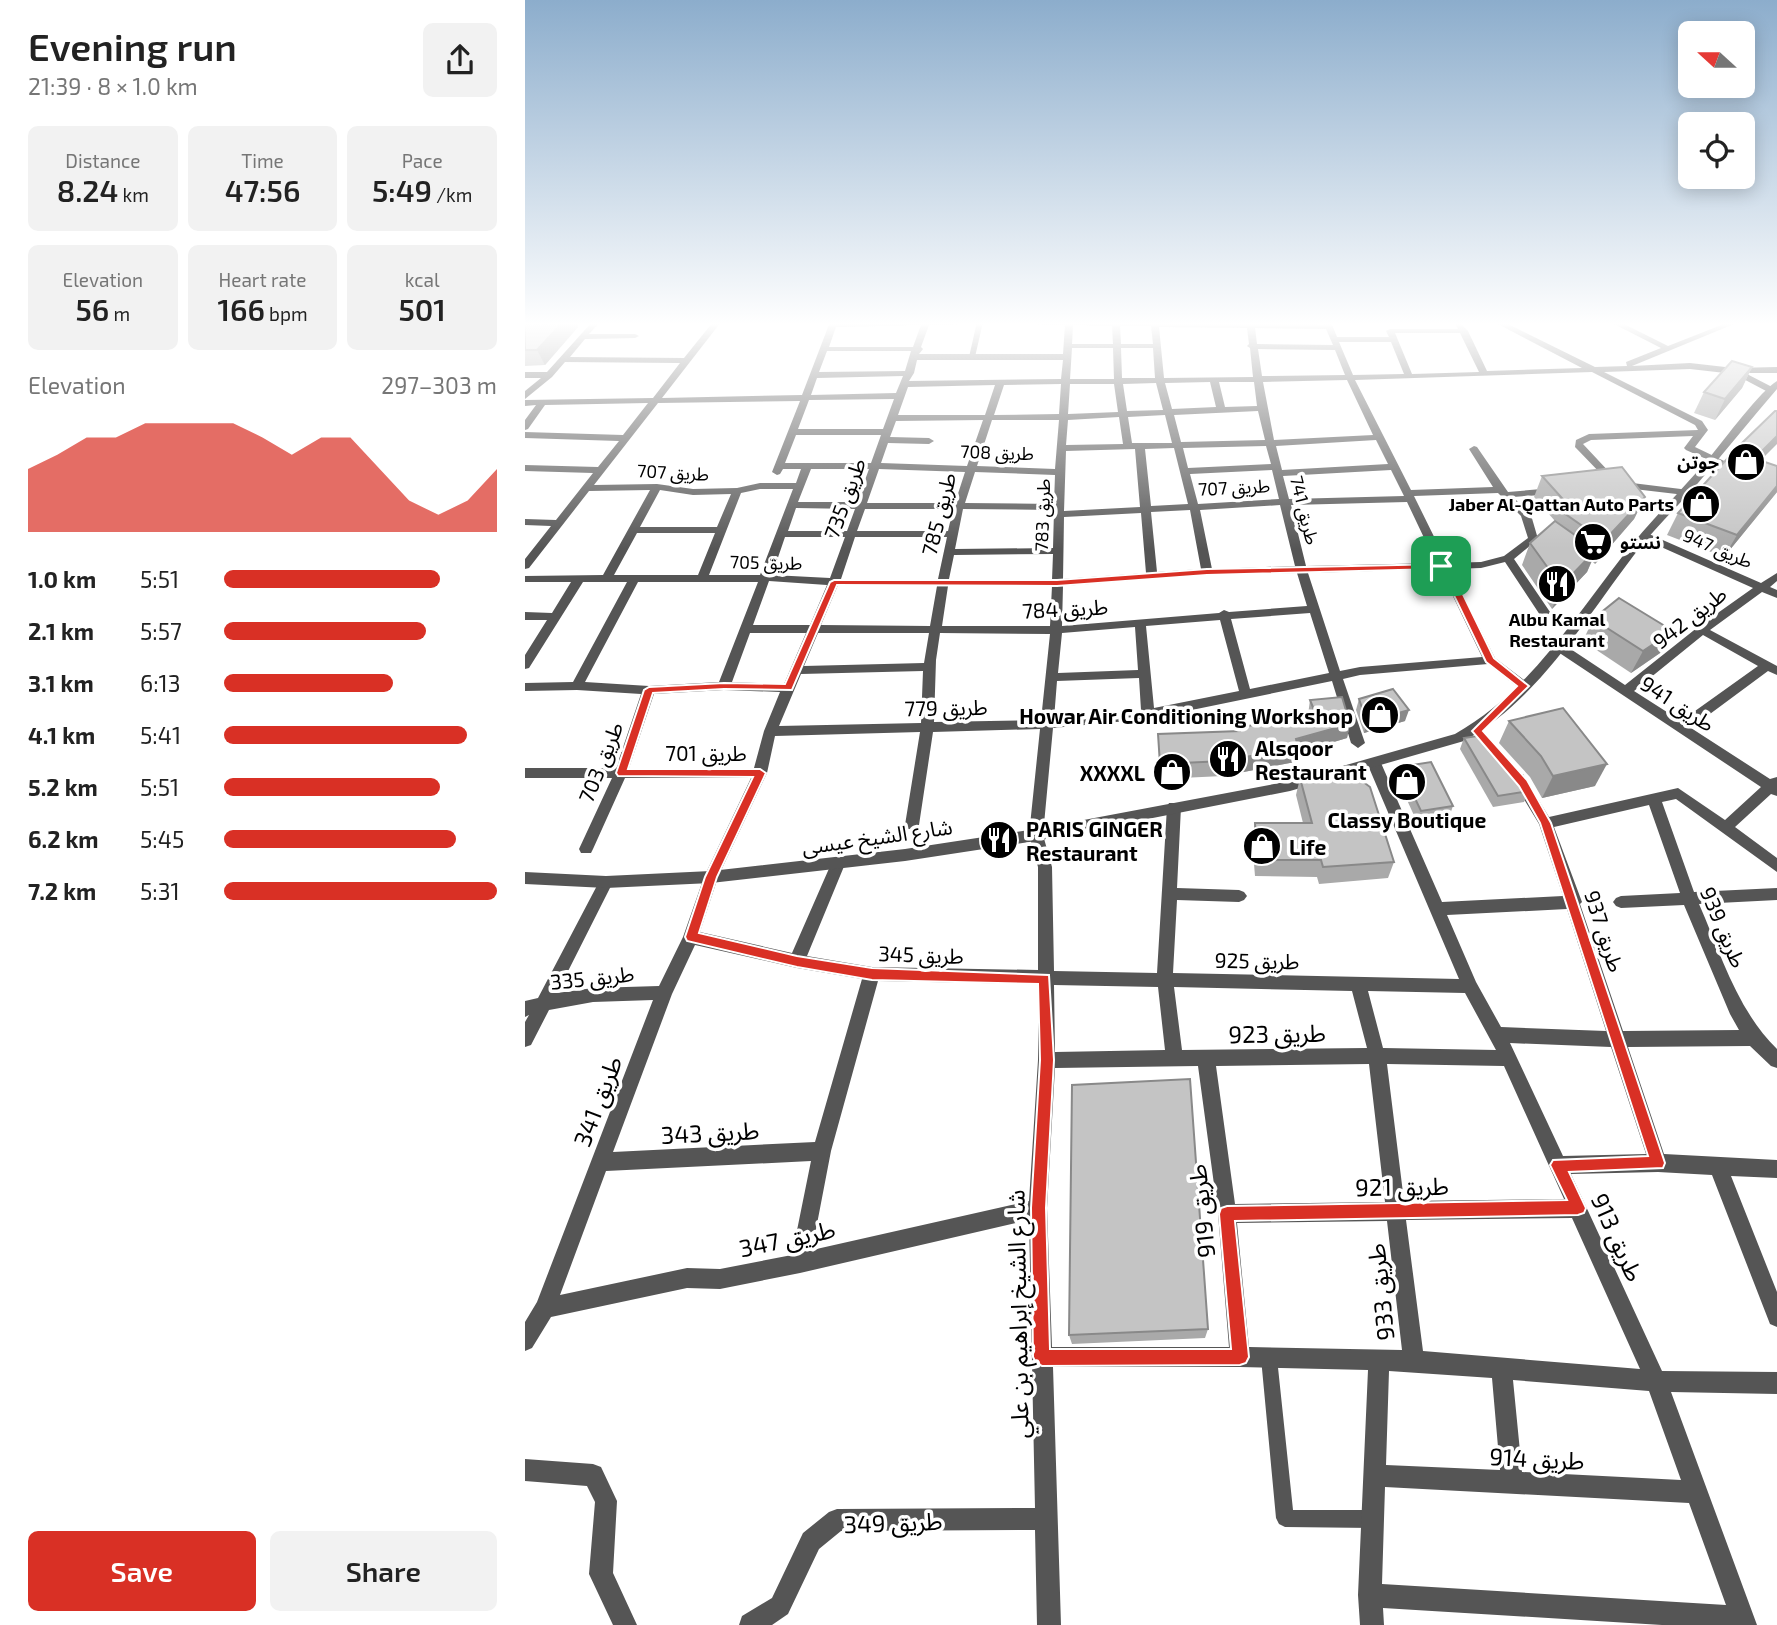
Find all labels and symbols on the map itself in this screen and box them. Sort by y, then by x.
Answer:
north arrow [1678,21,1755,98]
street label: طريق 708 [960,440,1034,465]
shop icon: جوتن [1725,441,1767,483]
place label: جوتن [1677,451,1719,473]
street label: طريق 735 [818,454,872,542]
street label: طريق 707 [636,459,710,486]
street label: طريق 785 [916,470,962,559]
street label: طريق 741 [1285,473,1324,547]
street label: طريق 707 [1197,474,1271,501]
street label: طريق 783 [1030,478,1055,552]
shop icon: Jaber Al-Qattan Auto Parts [1680,483,1722,525]
place label: Jaber Al-Qattan Auto Parts [1448,493,1674,515]
supermarket icon: نستو [1572,521,1614,563]
street label: طريق 947 [1680,524,1756,573]
place label: نستو [1620,531,1661,553]
pin [1411,536,1471,596]
street label: طريق 705 [730,550,802,575]
restaurant icon: Albu Kamal Restaurant [1536,563,1578,605]
street label: طريق 942 [1647,580,1732,655]
street label: طريق 784 [1021,593,1109,625]
place label: Albu Kamal Restaurant [1509,608,1605,651]
street label: طريق 941 [1635,670,1720,738]
street label: طريق 779 [904,694,988,722]
shop icon: Howar Air Conditioning Workshop [1359,694,1401,736]
place label: Howar Air Conditioning Workshop [1019,703,1353,728]
street label: طريق 703 [573,718,629,807]
place label: Alsqoor Restaurant [1255,735,1367,784]
restaurant icon: Alsqoor Restaurant [1207,738,1249,780]
street label: طريق 701 [665,740,747,767]
shop icon: XXXXL [1151,751,1193,793]
place label: XXXXL [1080,760,1145,785]
shop icon: Classy Boutique [1386,761,1428,803]
place label: Classy Boutique [1328,807,1487,833]
street label: شارع الشيخ عيسى [800,813,954,863]
place label: PARIS GINGER Restaurant [1026,816,1163,865]
restaurant icon: PARIS GINGER Restaurant [978,819,1020,861]
shop icon: Life [1241,825,1283,867]
place label: Life [1289,834,1326,859]
street label: طريق 939 [1694,883,1752,972]
street label: طريق 937 [1578,887,1630,976]
street label: طريق 345 [878,940,964,970]
street label: طريق 925 [1214,947,1300,975]
street label: طريق 335 [549,960,636,996]
street label: طريق 923 [1228,1018,1326,1050]
street label: طريق 341 [567,1052,629,1151]
street label: طريق 343 [660,1115,760,1151]
street label: طريق 919 [1182,1163,1222,1259]
street label: طريق 921 [1355,1171,1449,1203]
street label: طريق 913 [1584,1188,1650,1286]
street label: شارع الشيخ إبراهيم بن علي [1000,1189,1039,1439]
street label: طريق 347 [736,1214,838,1264]
street label: طريق 933 [1360,1242,1401,1342]
street label: طريق 914 [1489,1441,1585,1477]
street label: طريق 349 [843,1506,943,1540]

